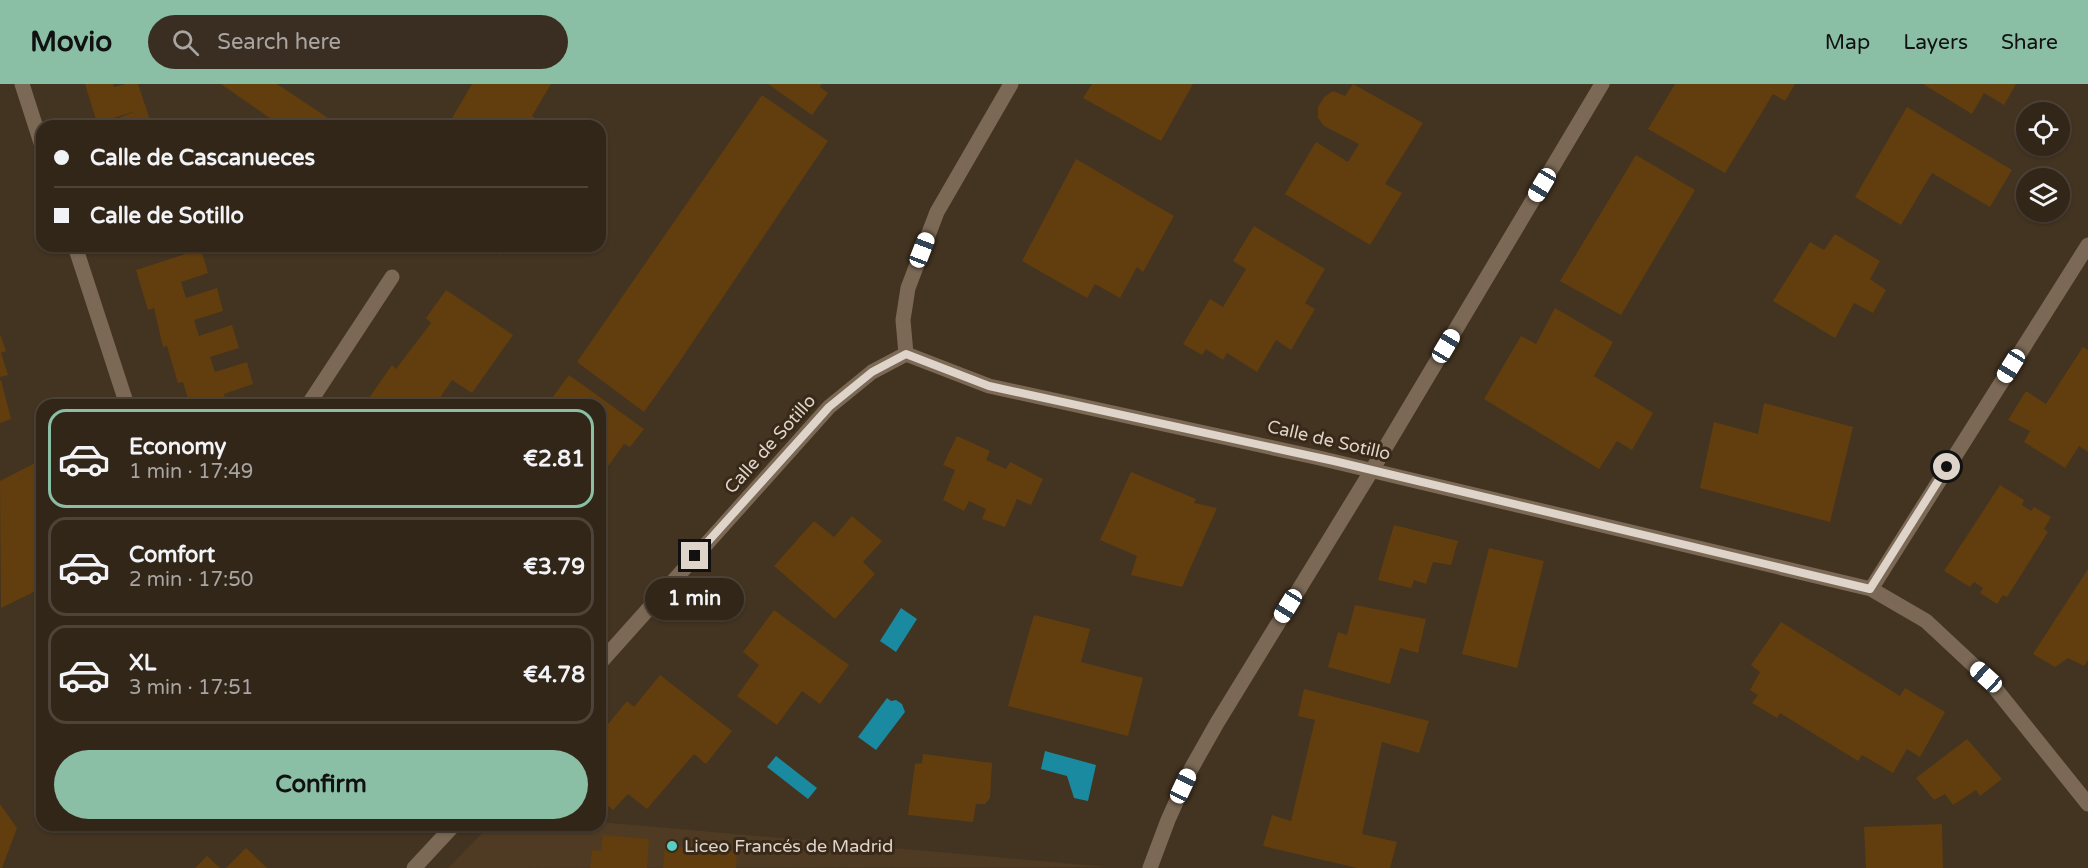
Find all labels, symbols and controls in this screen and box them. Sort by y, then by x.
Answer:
search box [148,15,568,69]
text: Movio [30,25,112,59]
icon: search [169,26,202,59]
text: Search here [217,29,341,55]
text: Map [1825,30,1870,55]
text: Layers [1903,30,1968,55]
text: Share [2001,30,2058,55]
map controls [2016,102,2070,222]
button: locate [2016,102,2070,156]
text: Calle de Cascanueces [90,145,315,171]
car [1525,165,1559,205]
button: layers [2016,168,2070,222]
text: Calle de Sotillo [90,203,244,229]
car [907,230,937,270]
car [1429,326,1463,366]
car [1994,346,2028,386]
street label: Calle de Sotillo [720,390,820,498]
street label: Calle de Sotillo [1265,415,1393,465]
icon: car [57,432,111,486]
text: Economy [129,434,226,460]
text: €2.81 [523,446,585,472]
route start [1933,453,1960,480]
text: 1 min · 17:49 [129,460,253,484]
icon: car [57,540,111,594]
text: Comfort [129,542,215,568]
route end [681,542,708,569]
text: €3.79 [523,554,585,580]
text: 2 min · 17:50 [129,568,253,592]
callout: 1 min [646,577,744,619]
car [1271,586,1305,626]
text: 1 min [668,587,721,611]
icon: car [57,648,111,702]
text: XL [129,650,156,676]
car [1967,658,2005,696]
text: €4.78 [523,662,585,688]
text: 3 min · 17:51 [129,676,253,700]
button: Confirm [54,750,588,819]
car [1167,766,1199,806]
place label: Liceo Francés de Madrid [684,835,893,857]
marker: Liceo Francés de Madrid [665,839,679,853]

